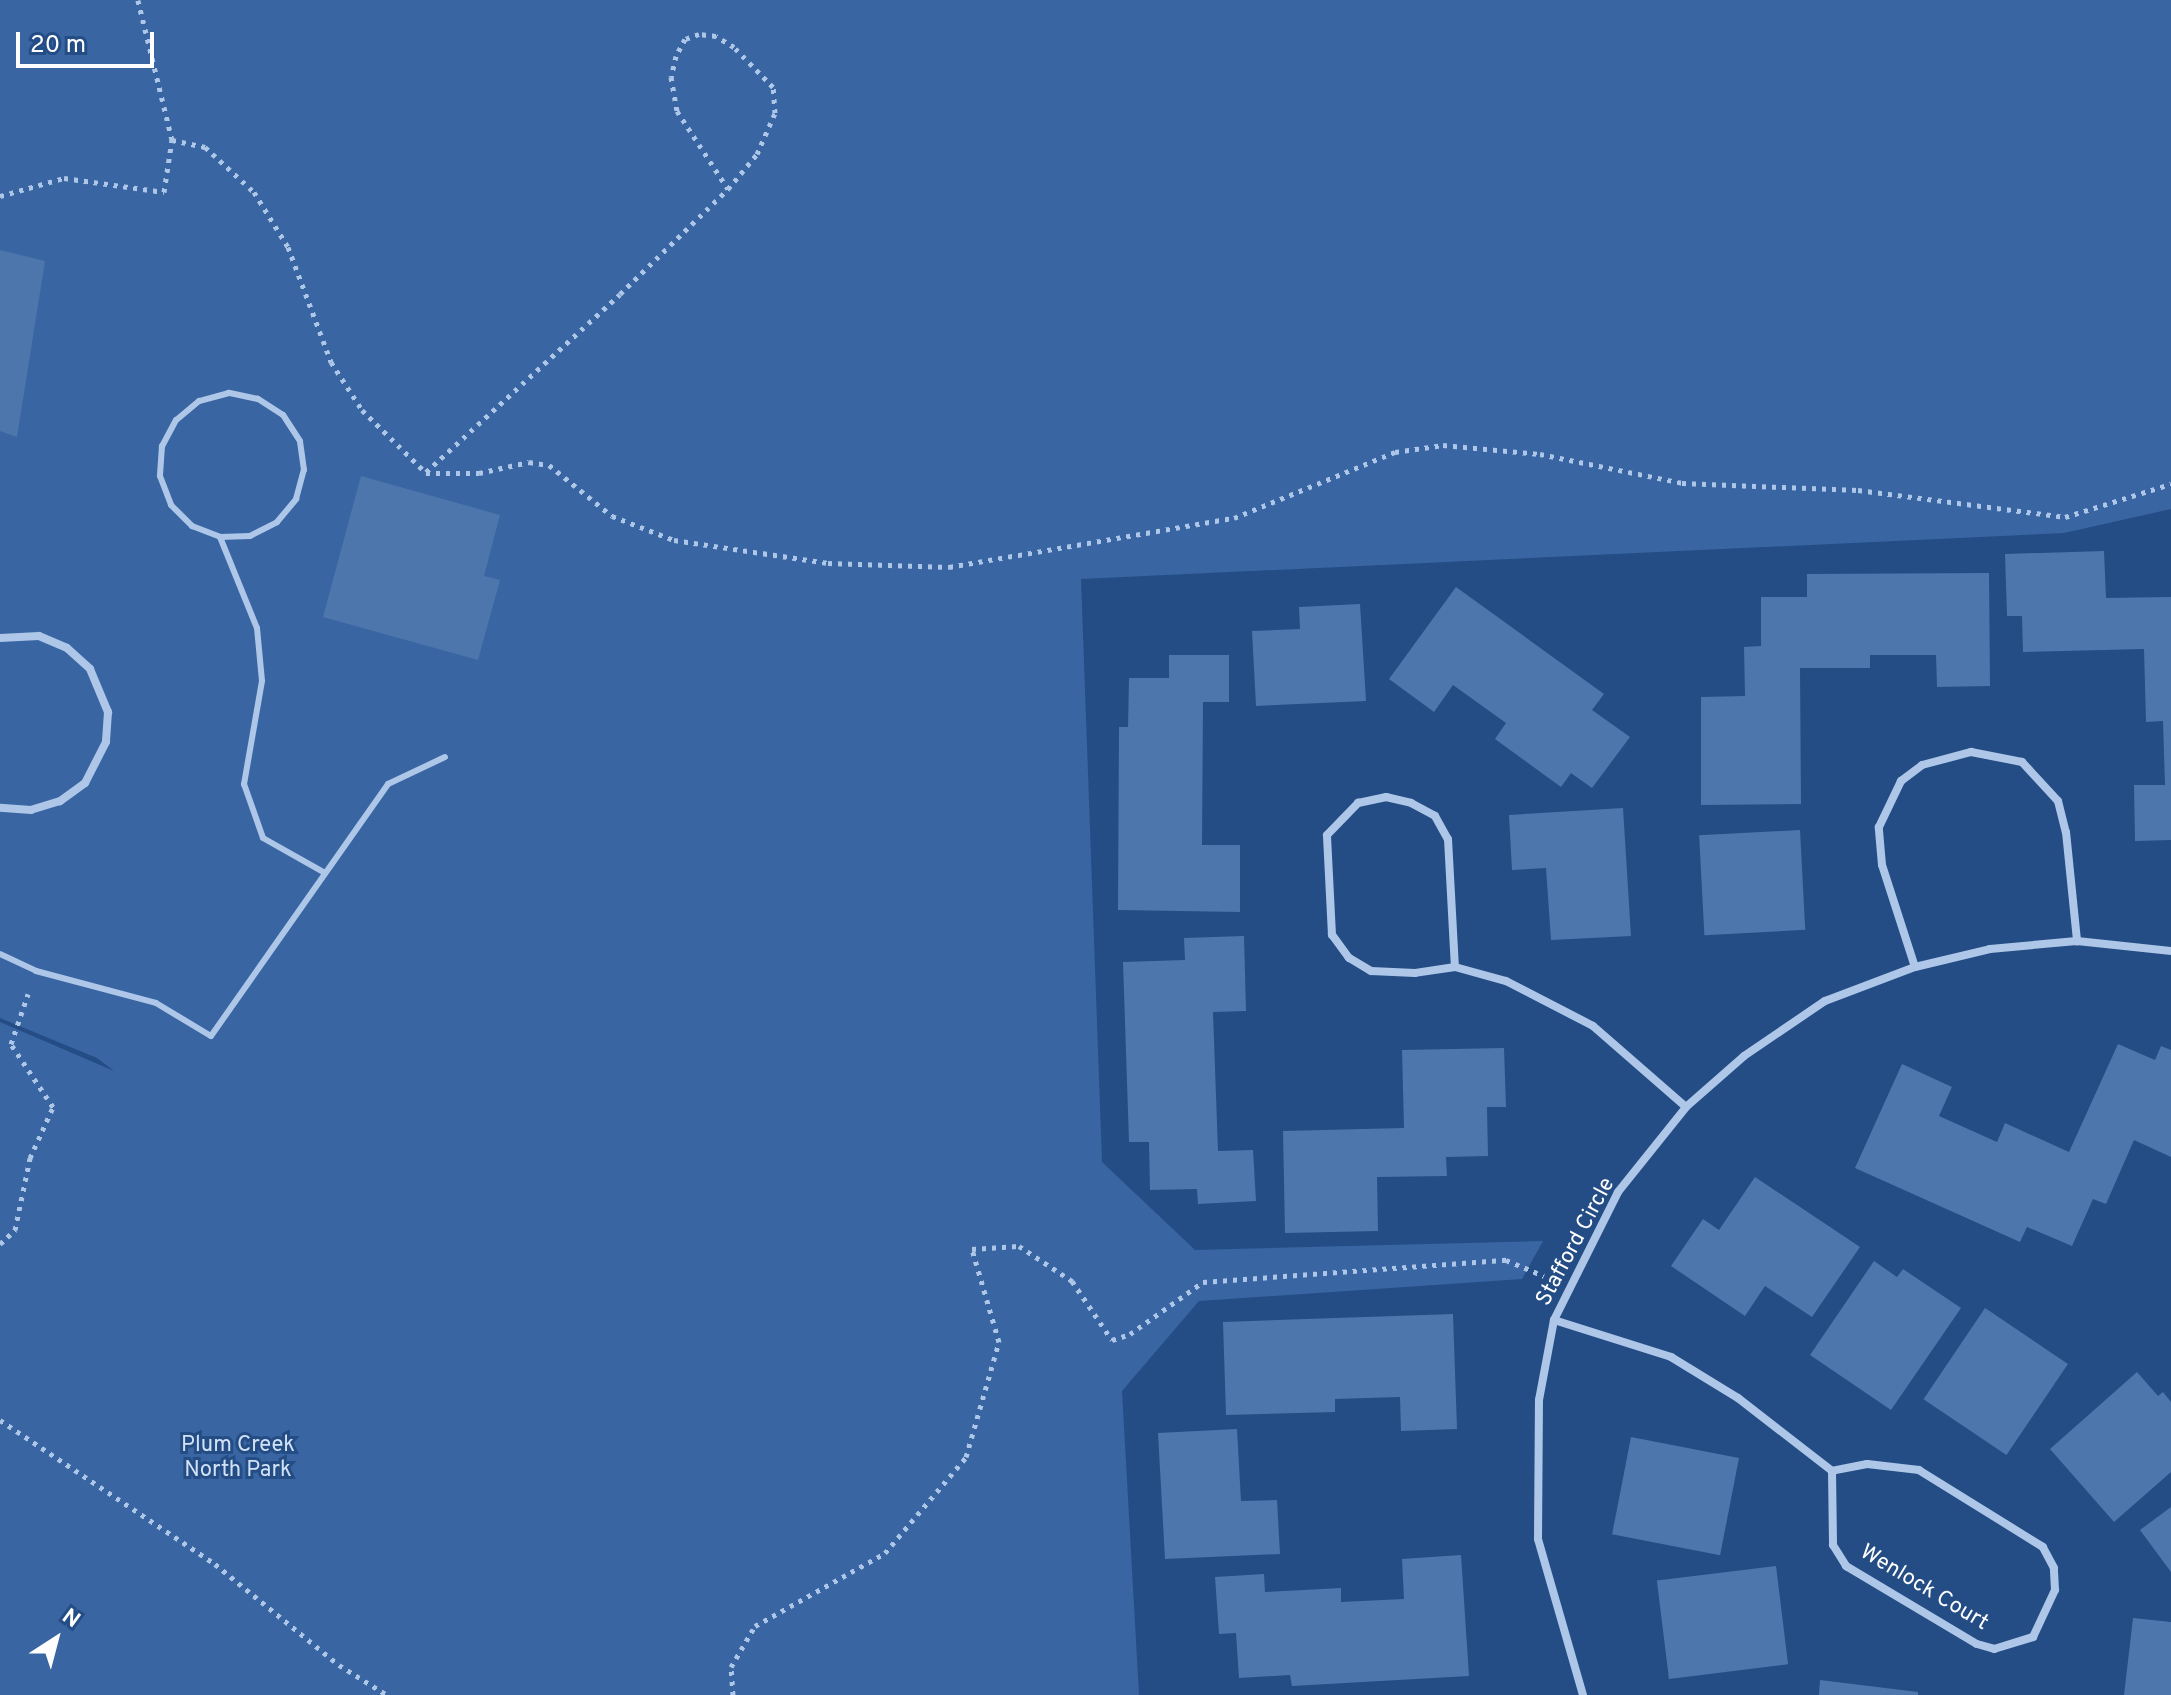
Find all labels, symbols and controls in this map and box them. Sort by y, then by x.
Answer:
scale bar [20,16,158,66]
text: 20 m [30,31,86,61]
street label: Stafford Circle [1531,1173,1621,1311]
park label: Plum Creek North Park [181,1432,295,1484]
street label: Wenlock Court [1855,1539,1993,1637]
north arrow [16,1599,96,1679]
text: N [56,1604,85,1635]

